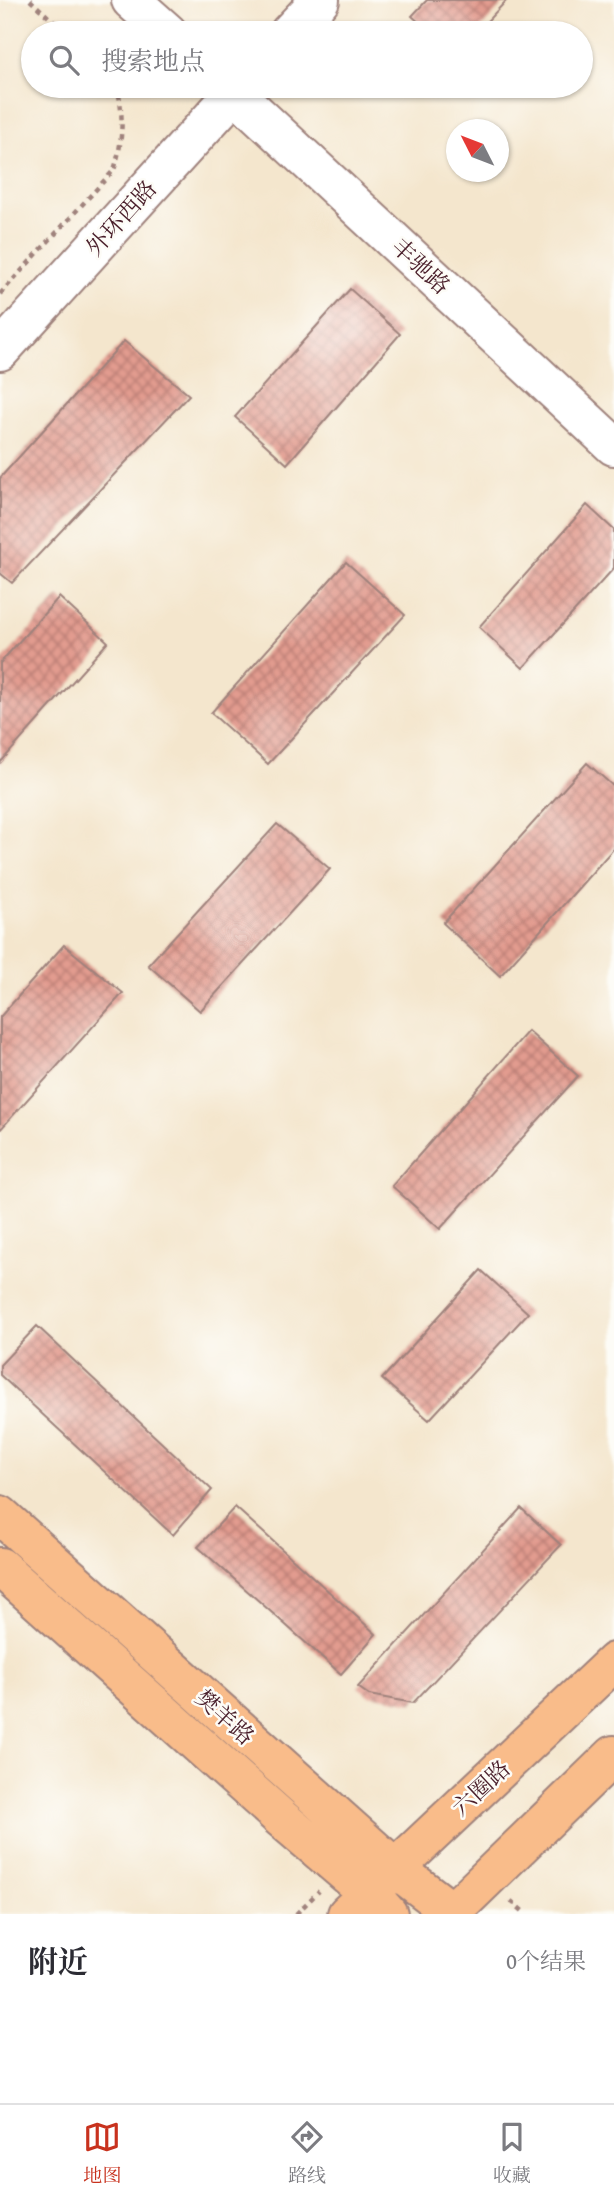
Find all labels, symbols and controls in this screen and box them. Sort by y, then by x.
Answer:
search box [21,21,593,98]
icon: search [45,41,83,79]
text: 搜索地点 [101,41,205,80]
north arrow [446,119,509,182]
street label: 外环西路 [78,172,164,263]
street label: 丰驰路 [385,230,458,301]
street label: 樊羊路 [189,1681,262,1752]
street label: 六圈路 [444,1752,517,1823]
text: 附近 [28,1939,88,1983]
text: 0个结果 [506,1944,586,1977]
tab: 地图 [83,2118,121,2189]
tab: 路线 [288,2118,326,2189]
tab: 收藏 [493,2118,531,2189]

